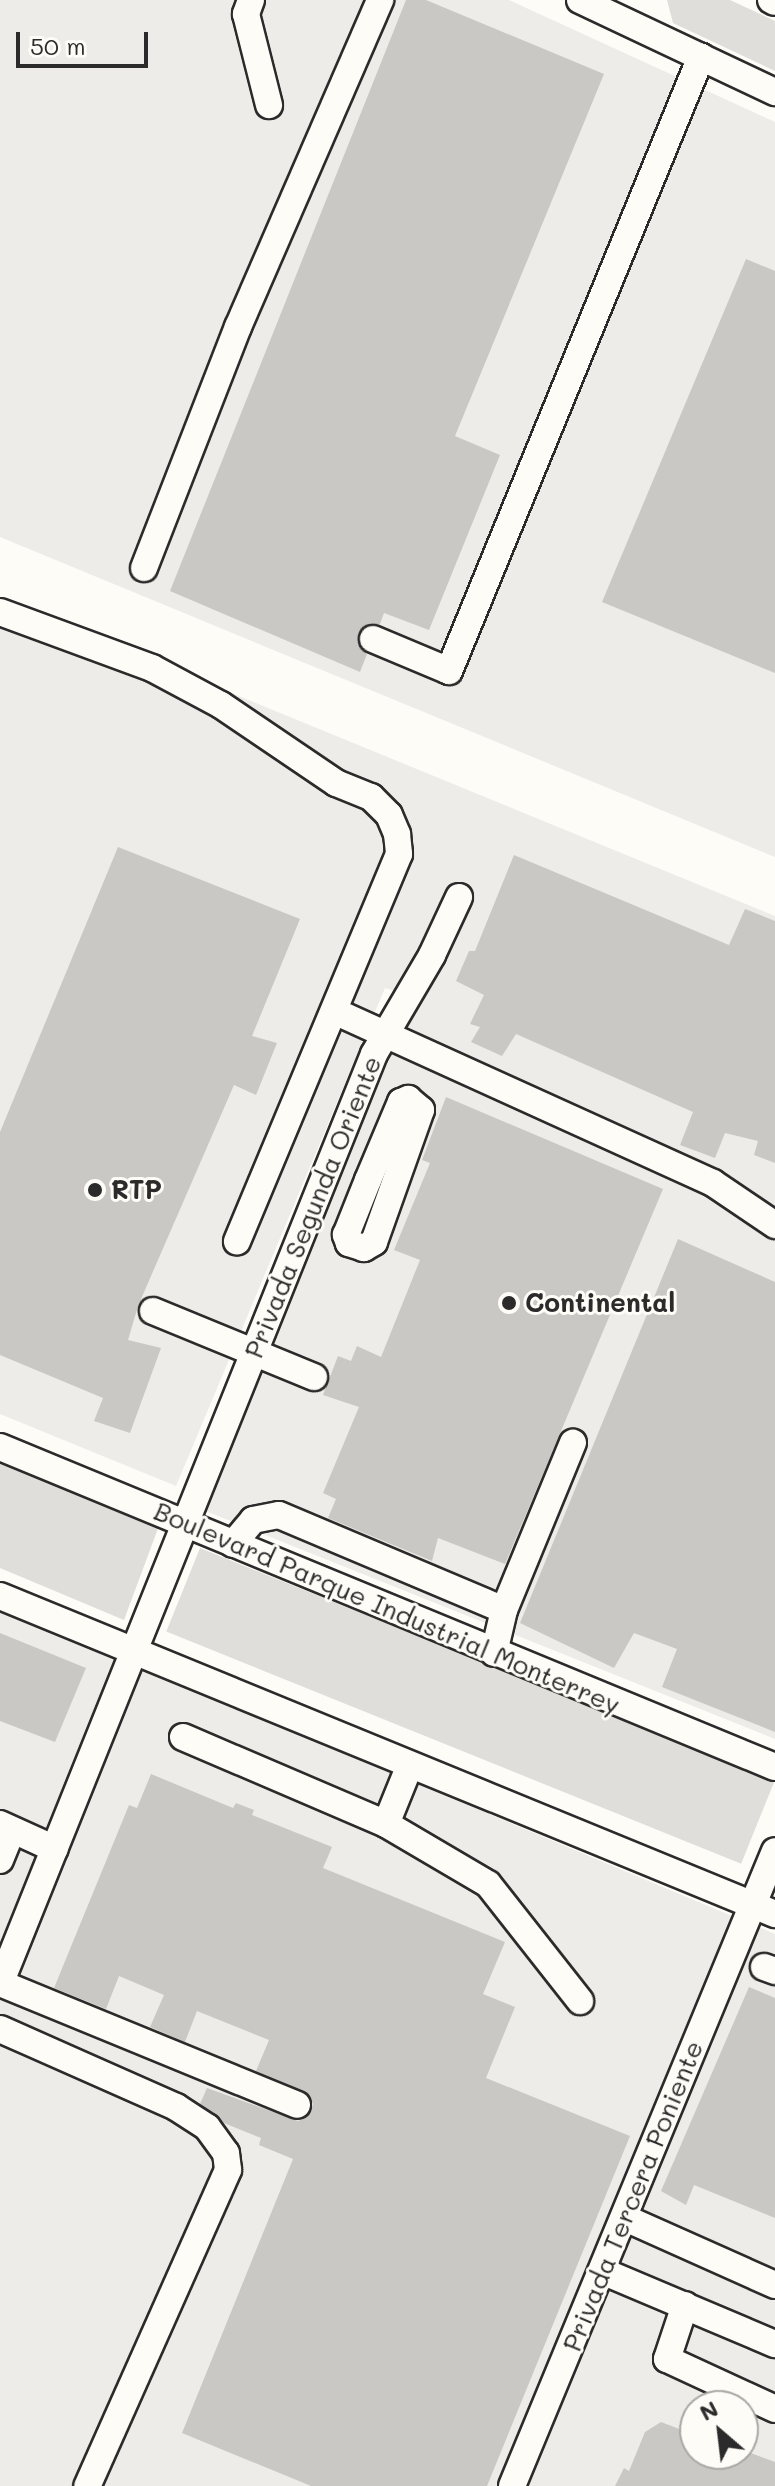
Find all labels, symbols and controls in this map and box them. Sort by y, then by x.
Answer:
scale bar [20,16,152,66]
text: 50 m [30,30,86,61]
street label: Privada Segunda Oriente [238,1051,388,1363]
place label: RTP [111,1174,162,1206]
marker: RTP [86,1181,104,1199]
place label: Continental [525,1287,675,1319]
marker: Continental [500,1294,518,1312]
street label: Boulevard Parque Industrial Monterrey [149,1495,625,1721]
street label: Privada Tercera Poniente [556,2036,710,2356]
north arrow [679,2390,759,2470]
text: N [694,2393,723,2427]

